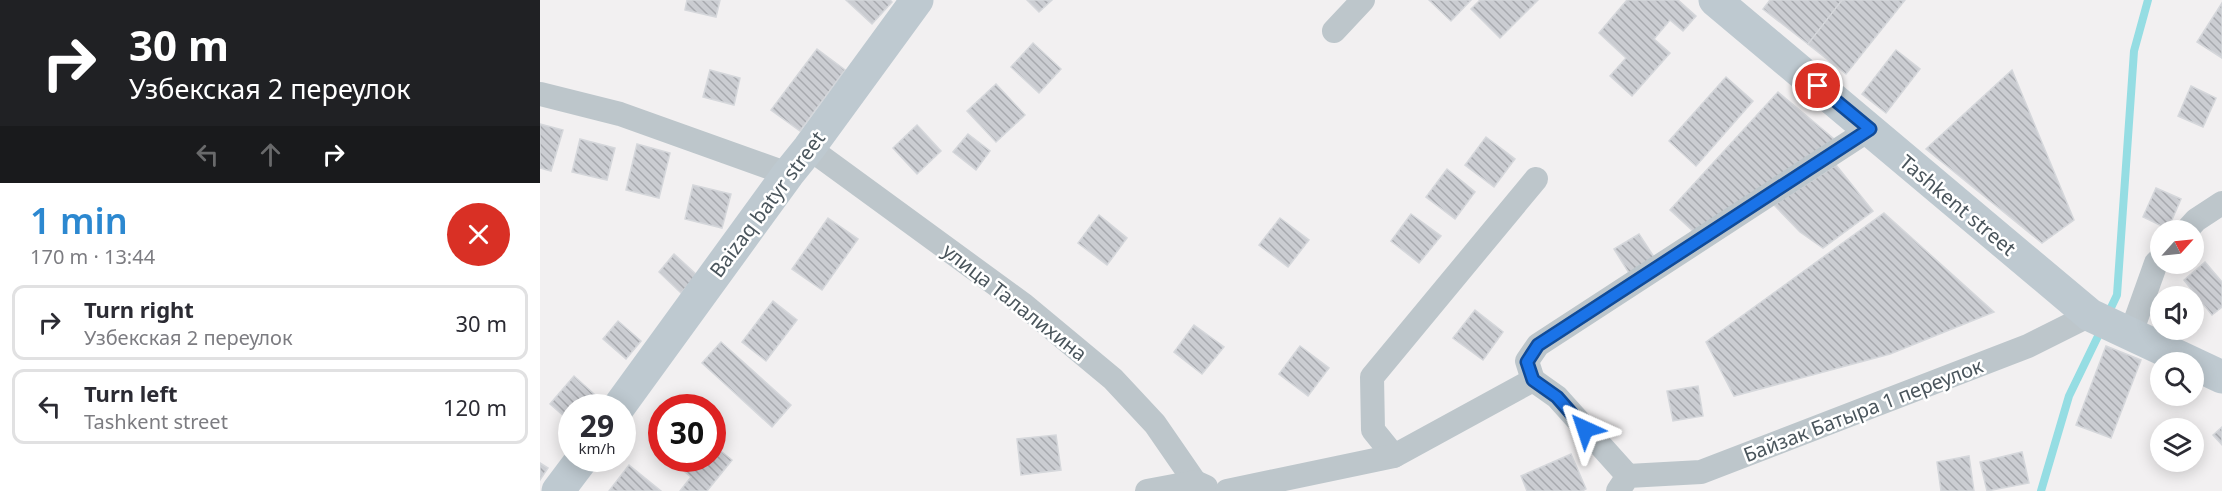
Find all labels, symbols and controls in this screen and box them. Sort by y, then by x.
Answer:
text: 30 m [129,16,229,73]
icon: right [30,24,108,102]
pin [1792,60,1843,111]
icon: arrive [1801,69,1834,102]
text: Узбекская 2 переулок [129,70,411,107]
street label: Baizaq batyr street [703,125,831,283]
icon: left [191,138,224,171]
icon: ahead [254,138,287,171]
icon: right [317,138,350,171]
street label: Tashkent street [1894,148,2022,262]
text: 1 min [30,196,128,245]
button: close [447,203,510,266]
north arrow [2150,220,2204,274]
map controls [2150,220,2204,472]
street label: улица Талалихина [937,237,1093,367]
text: 170 m · 13:44 [30,243,155,270]
button: sound [2150,286,2204,340]
text: Turn right [84,294,194,324]
icon: right [33,306,66,339]
text: 30 m [456,308,507,338]
text: Узбекская 2 переулок [84,324,293,351]
street label: Байзак Батыра 1 переулок [1739,352,1987,468]
button: search [2150,352,2204,406]
text: Turn left [84,378,178,408]
icon: left [33,390,66,423]
text: 120 m [443,392,507,422]
speed limit sign: 30 [648,394,726,472]
position arrow [1553,397,1617,461]
text: 29 [580,405,614,446]
text: Tashkent street [84,408,228,435]
button: layers [2150,418,2204,472]
text: km/h [579,438,615,458]

